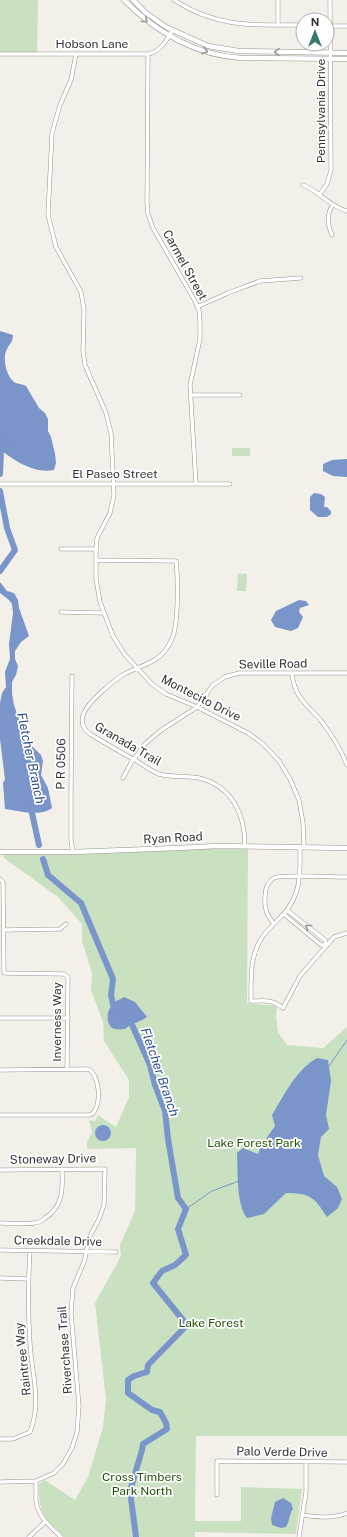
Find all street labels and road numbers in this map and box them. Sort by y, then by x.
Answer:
street label: Hobson Lane [56,37,129,51]
street label: Pennsylvania Drive [314,58,328,163]
street label: Carmel Street [160,227,210,303]
street label: El Paseo Street [72,467,158,481]
street label: Seville Road [239,656,307,672]
street label: Montecito Drive [159,672,243,724]
street label: Granada Trail [92,719,164,769]
street label: P R 0506 [54,738,68,790]
street label: Ryan Road [143,829,203,847]
street label: Inverness Way [50,982,64,1062]
street label: Stoneway Drive [10,1151,97,1167]
street label: Creekdale Drive [14,1233,103,1249]
street label: Riverchase Trail [55,1305,75,1395]
street label: Raintree Way [12,1321,34,1396]
street label: Palo Verde Drive [236,1444,328,1460]

